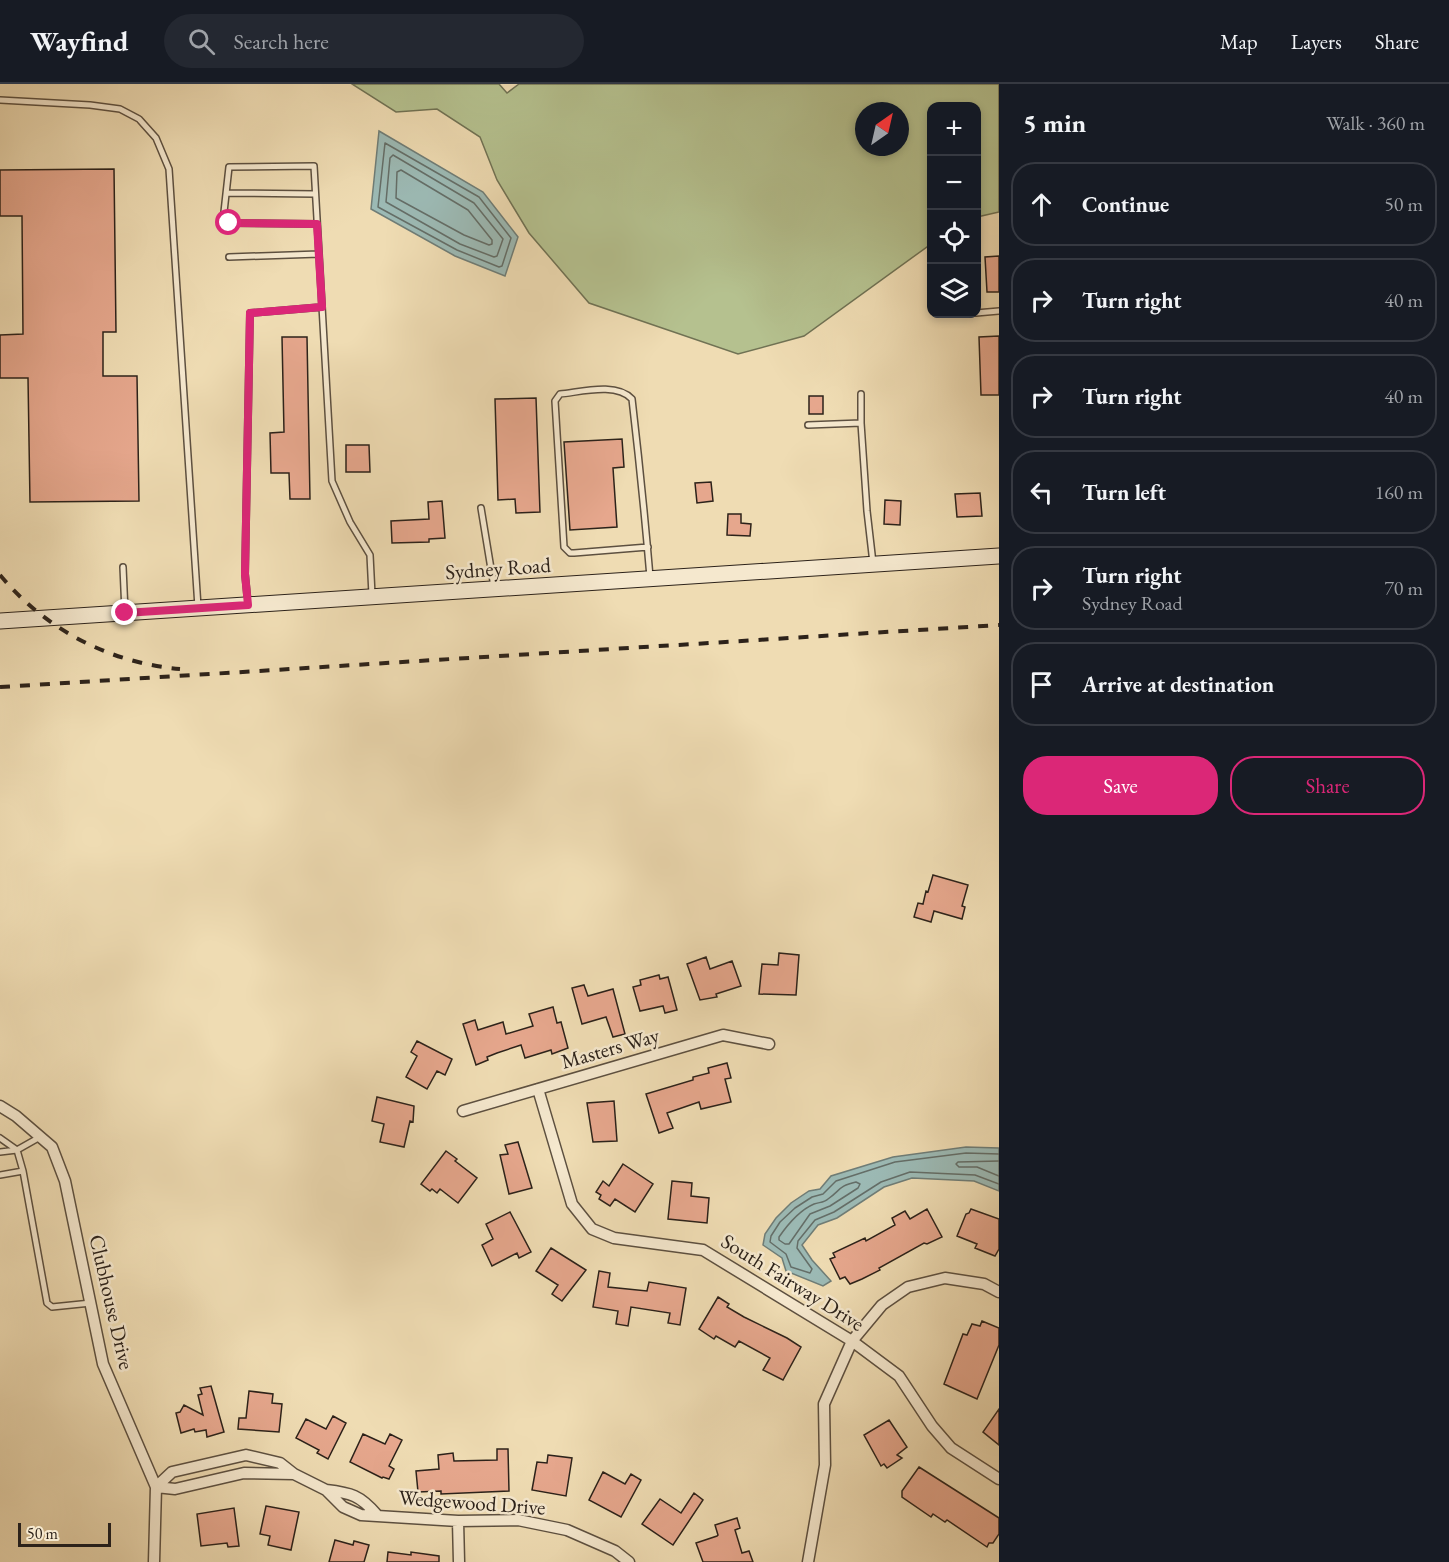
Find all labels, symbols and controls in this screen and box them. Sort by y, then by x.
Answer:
search box [164,14,584,68]
text: Wayfind [30,23,128,59]
icon: search [185,25,218,58]
text: Search here [233,27,329,56]
text: Map [1220,28,1258,55]
text: Layers [1291,28,1342,55]
text: Share [1375,28,1419,55]
north arrow [855,102,909,156]
map controls [927,102,981,318]
button: + [927,102,981,156]
text: 5 min [1023,106,1086,140]
text: Walk · 360 m [1326,110,1425,136]
button: − [927,156,981,210]
icon: ahead [1025,188,1058,221]
text: Continue [1082,190,1169,219]
text: 50 m [1384,191,1423,217]
route start [215,209,241,235]
button: locate [927,210,981,264]
button: layers [927,264,981,318]
icon: right [1025,284,1058,317]
text: Turn right [1082,286,1181,315]
text: 40 m [1384,287,1423,313]
icon: right [1025,380,1058,413]
text: Turn right [1082,382,1181,411]
text: 40 m [1384,383,1423,409]
icon: left [1025,476,1058,509]
text: Turn left [1082,478,1166,507]
text: 160 m [1375,479,1423,505]
street label: Sydney Road [444,551,552,585]
text: Turn right [1082,561,1181,590]
icon: right [1025,572,1058,605]
text: 70 m [1384,575,1423,601]
text: Sydney Road [1082,590,1183,616]
route end [111,599,137,625]
icon: arrive [1025,668,1058,701]
text: Arrive at destination [1082,670,1274,699]
button: Save [1023,756,1218,815]
button: Share [1230,756,1425,815]
street label: Masters Way [558,1021,663,1075]
street label: South Fairway Drive [716,1227,870,1337]
street label: Clubhouse Drive [83,1232,141,1372]
street label: Wedgewood Drive [398,1483,546,1521]
scale bar [18,1520,111,1548]
text: 50 m [27,1523,58,1544]

